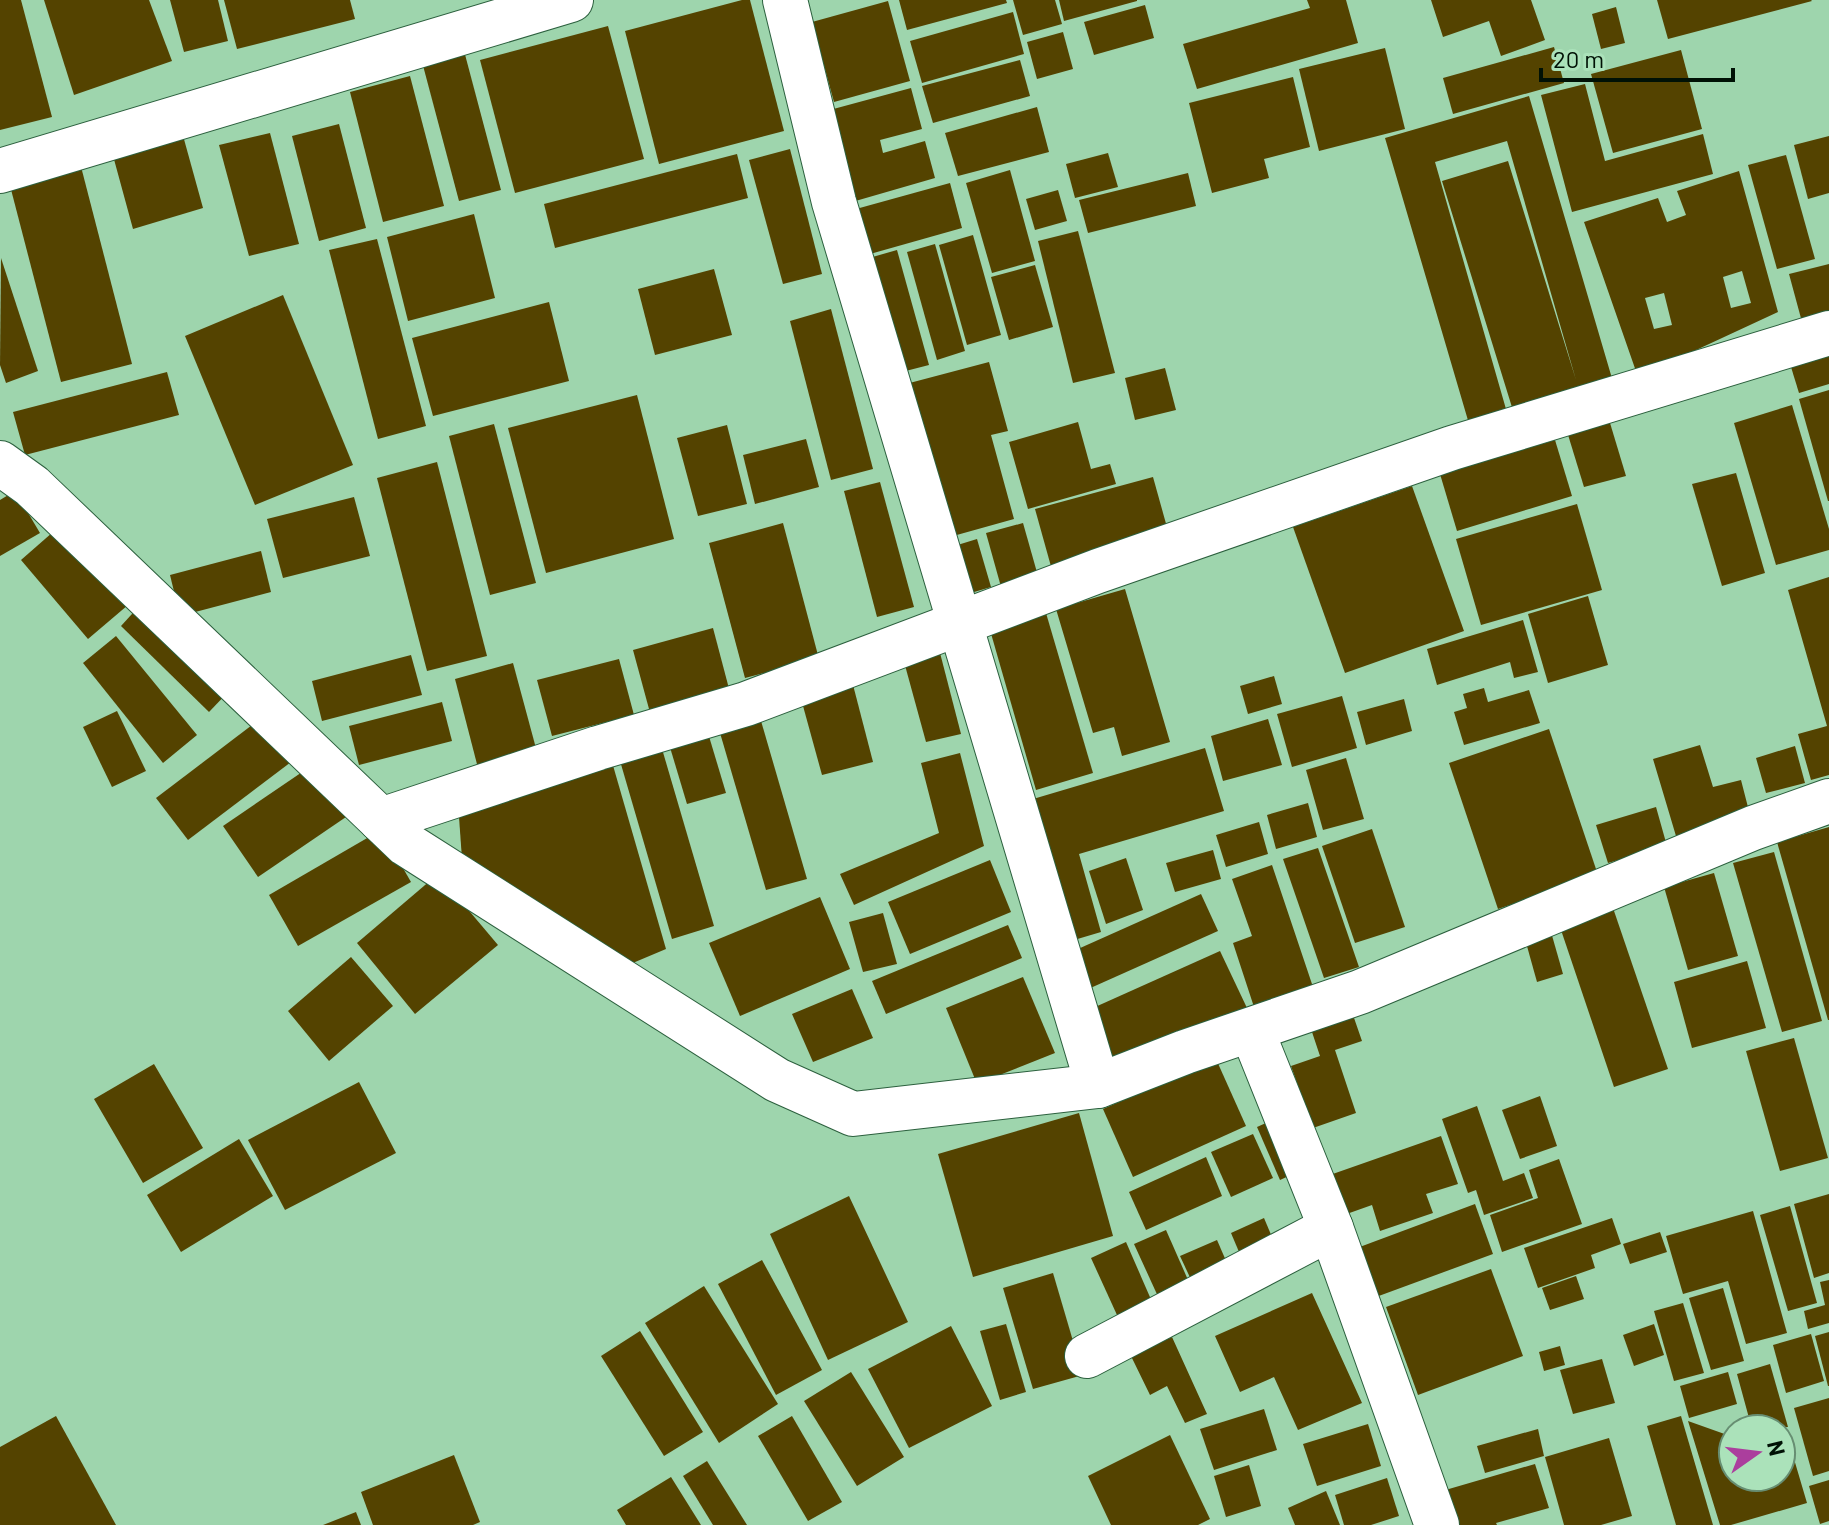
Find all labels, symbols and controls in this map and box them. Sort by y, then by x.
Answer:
scale bar [1541,32,1733,82]
text: 20 m [1553,44,1604,73]
north arrow [1717,1413,1797,1493]
text: N [1763,1438,1792,1458]

